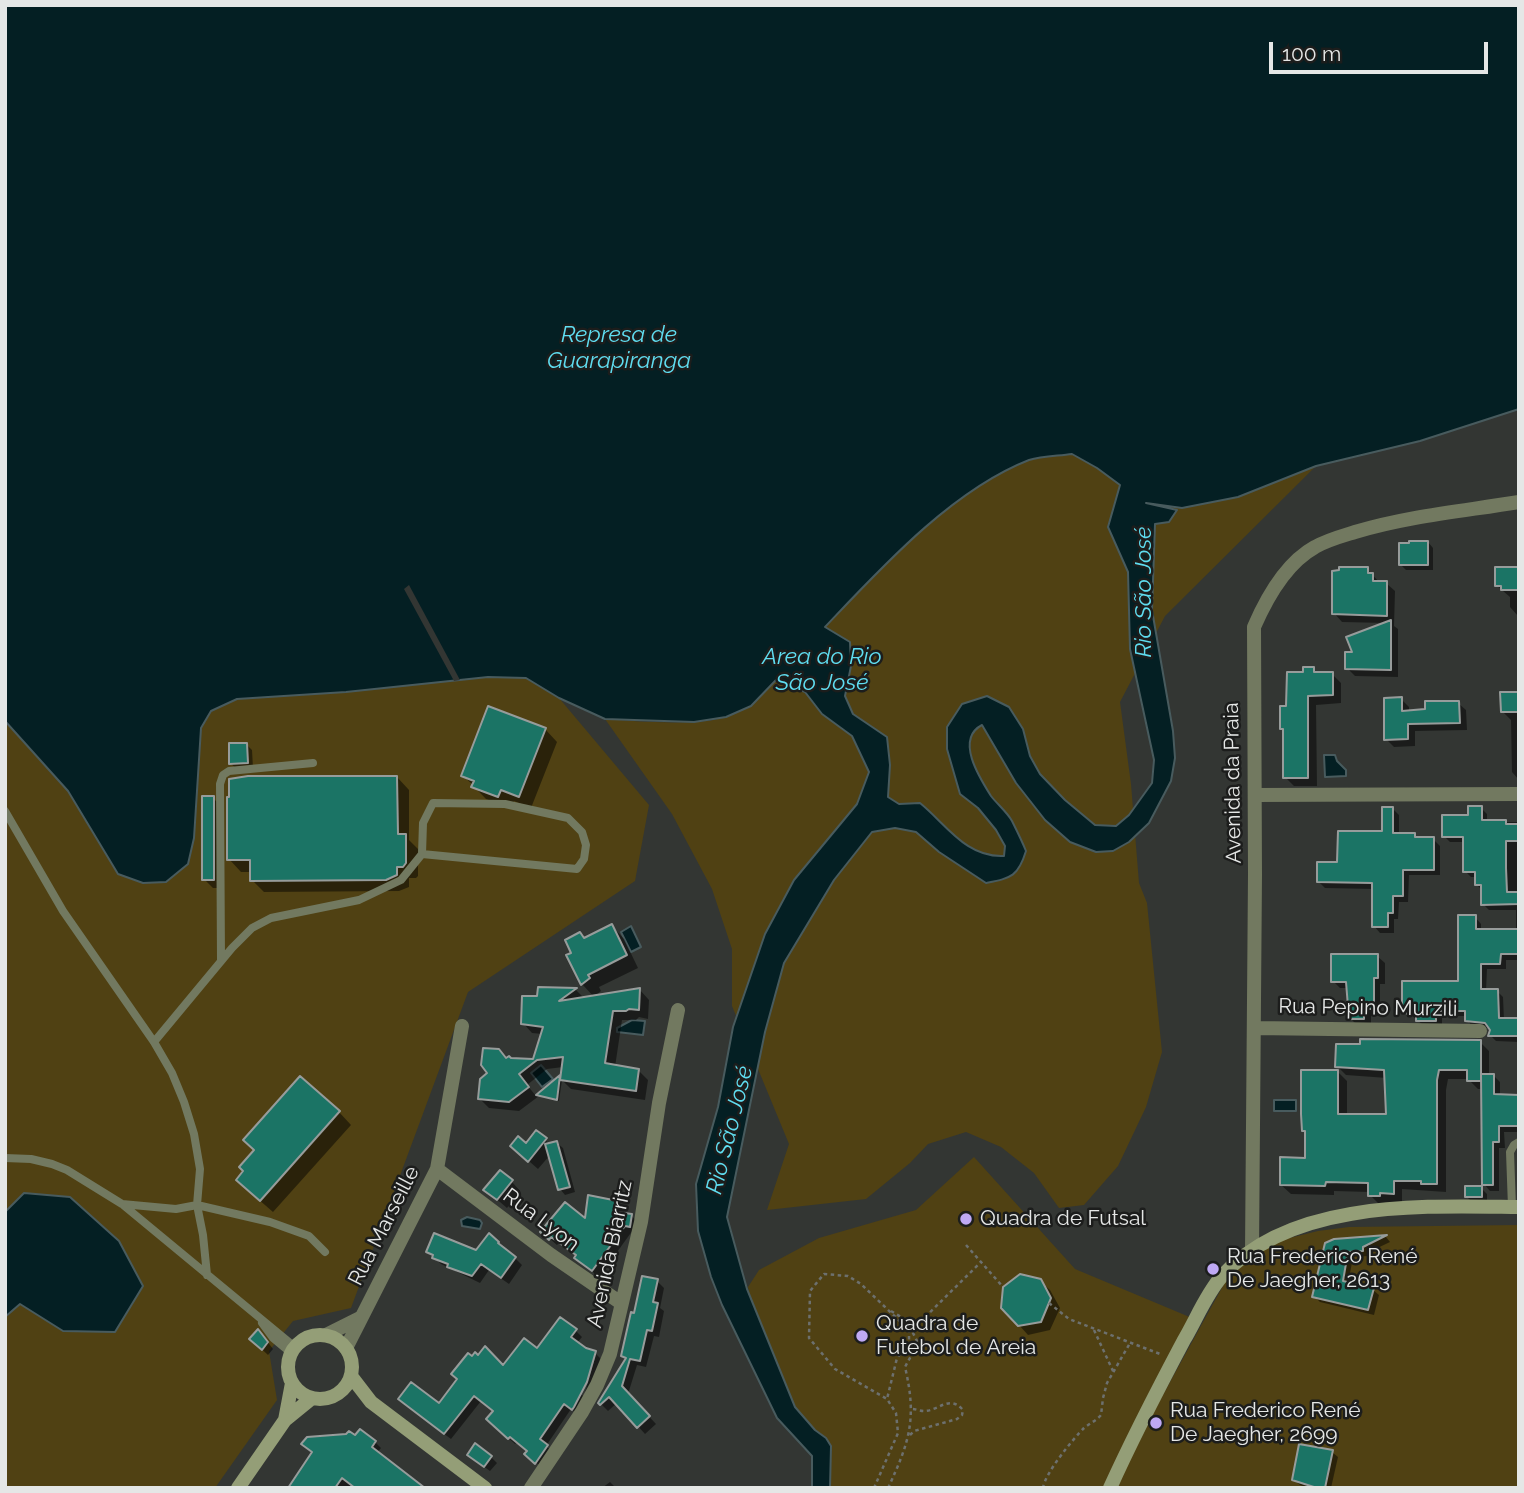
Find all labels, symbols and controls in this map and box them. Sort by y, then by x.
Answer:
scale bar [1272,28,1491,72]
text: 100 m [1282,41,1341,66]
water label: Represa de Guarapiranga [547,321,691,375]
water label: Rio São José [1130,526,1158,658]
water label: Area do Rio São José [762,643,882,697]
street label: Avenida da Praia [1219,702,1247,864]
street label: Rua Pepino Murzili [1278,994,1458,1022]
water label: Rio São José [701,1063,759,1197]
street label: Rua Marseille [343,1162,425,1290]
street label: Avenida Biarritz [582,1178,638,1330]
street label: Rua Lyon [498,1183,584,1257]
place label: Quadra de Futsal [980,1206,1146,1232]
marker: Quadra de Futsal [958,1211,974,1227]
place label: Rua Frederico René De Jaegher, 2613 [1227,1244,1418,1294]
marker: Rua Frederico René De Jaegher, 2613 [1205,1261,1221,1277]
place label: Quadra de Futebol de Areia [876,1311,1036,1361]
marker: Quadra de Futebol de Areia [854,1328,870,1344]
place label: Rua Frederico René De Jaegher, 2699 [1170,1398,1361,1448]
marker: Rua Frederico René De Jaegher, 2699 [1148,1415,1164,1431]

